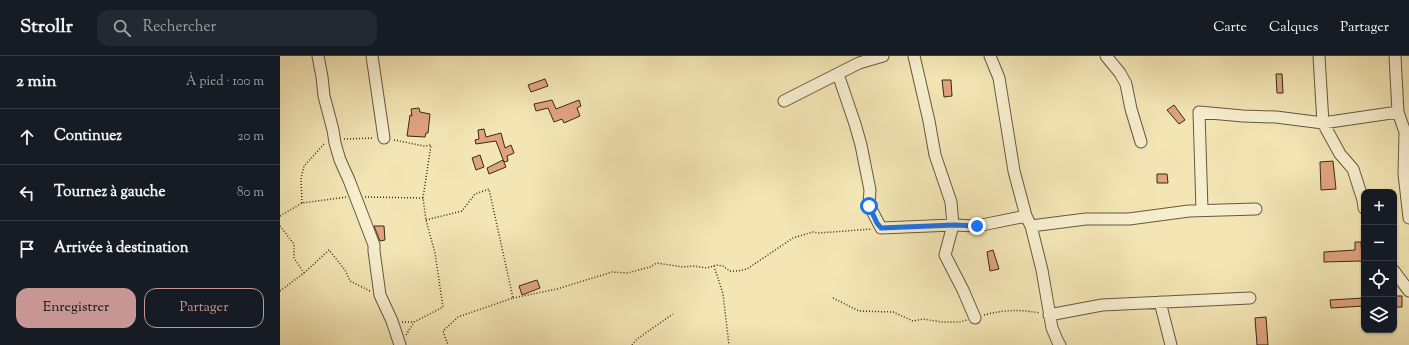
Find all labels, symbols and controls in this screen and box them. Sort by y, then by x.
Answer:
search box [97,10,377,46]
text: Strollr [20,14,73,41]
icon: search [111,17,133,39]
text: Rechercher [143,17,216,38]
text: Carte [1213,18,1247,38]
text: Calques [1269,18,1318,38]
text: Partager [1340,18,1389,38]
text: 2 min [16,70,57,94]
text: À pied · 100 m [186,73,264,91]
icon: ahead [16,126,38,148]
text: Continuez [54,126,122,147]
text: 20 m [238,128,264,146]
icon: left [16,182,38,204]
text: Tournez à gauche [54,182,165,203]
text: 80 m [237,184,264,202]
map controls [1361,189,1397,333]
button: + [1361,189,1397,225]
route start [860,197,878,215]
route end [968,217,986,235]
button: − [1361,225,1397,261]
icon: arrive [16,238,38,260]
text: Arrivée à destination [54,238,189,259]
button: locate [1361,261,1397,297]
button: Enregistrer [16,288,136,328]
button: Partager [144,288,264,328]
button: layers [1361,297,1397,333]

